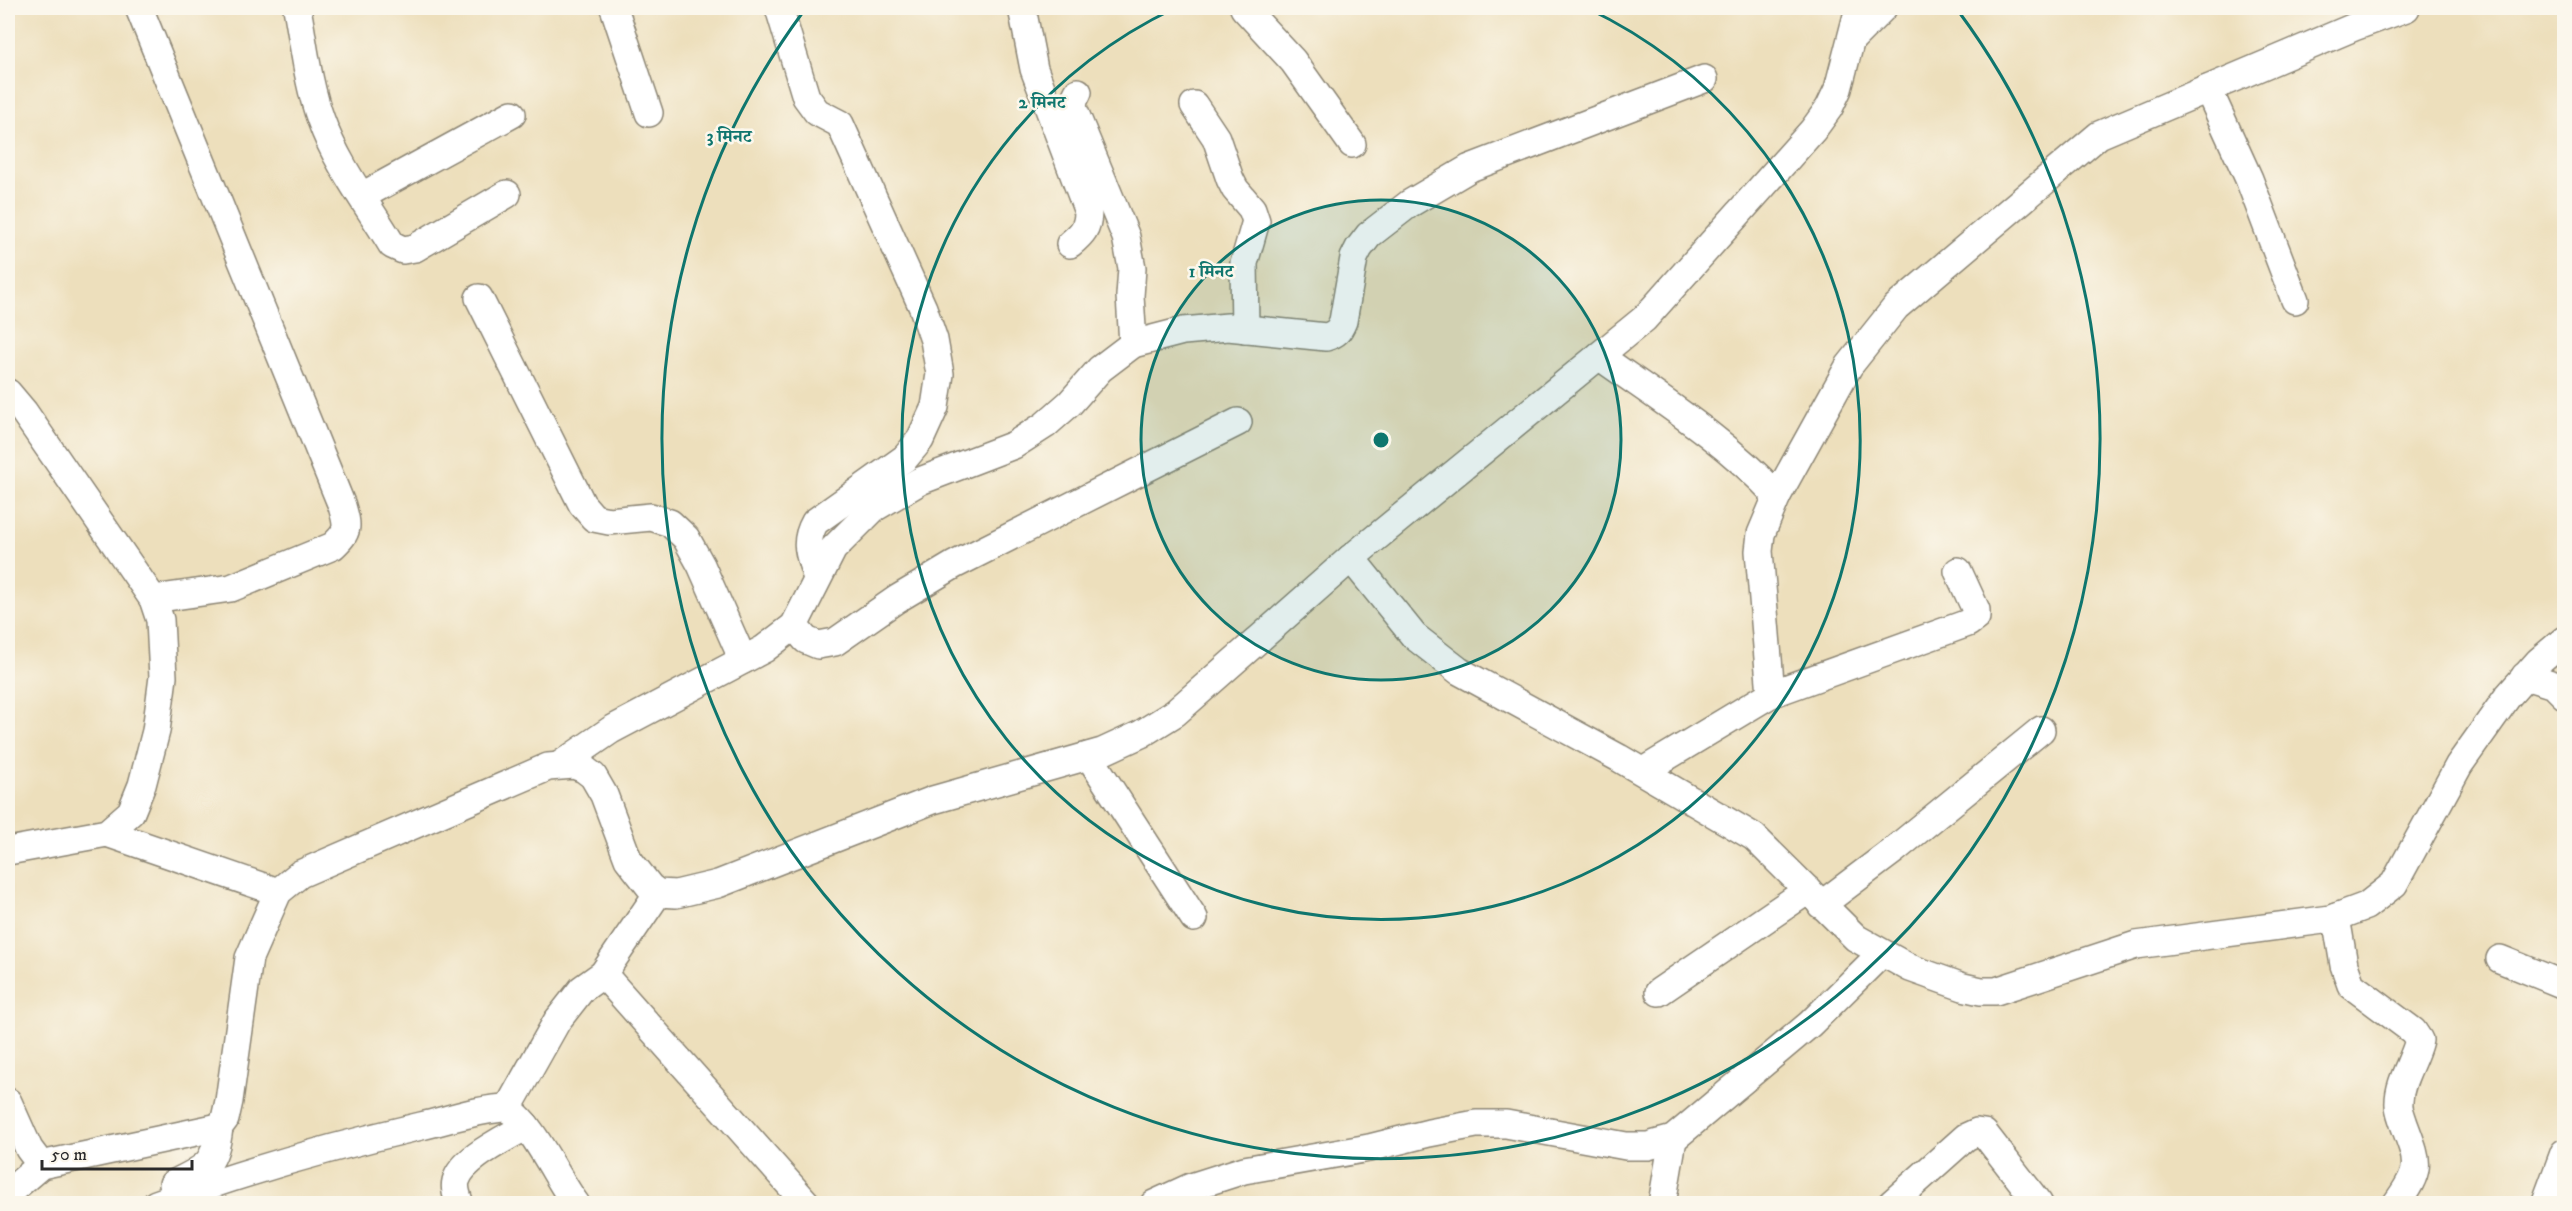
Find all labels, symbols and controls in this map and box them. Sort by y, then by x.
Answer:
text: 2 मिनट [1019,92,1067,114]
text: 3 मिनट [707,126,753,148]
text: 1 मिनट [1189,261,1235,283]
centre of rings [1371,430,1391,450]
scale bar [42,1133,192,1171]
text: 50 m [51,1144,87,1166]

